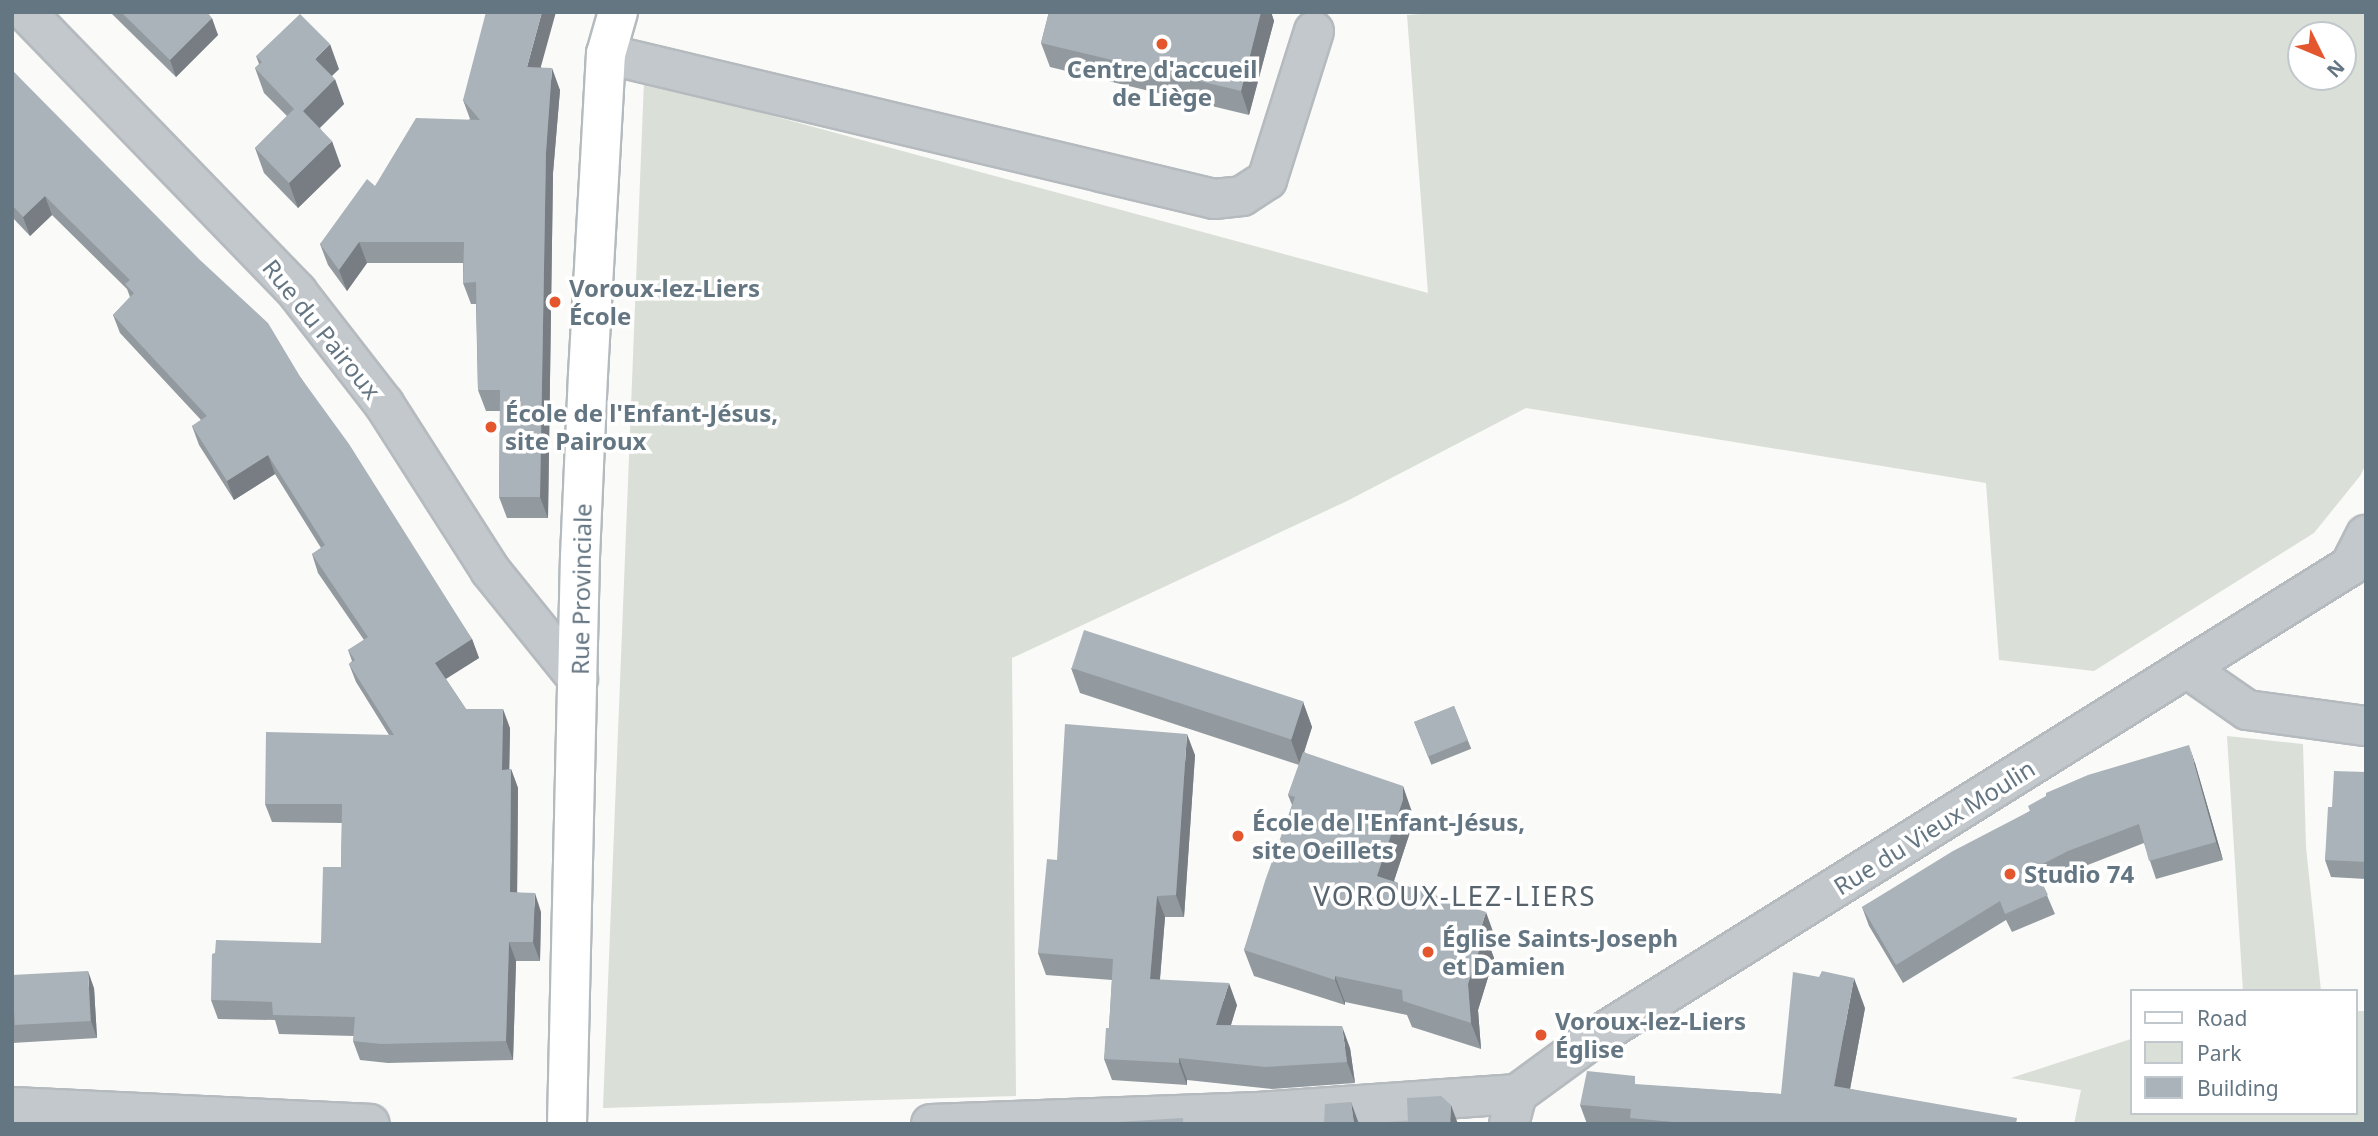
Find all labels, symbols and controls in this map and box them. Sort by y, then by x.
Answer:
north arrow [2287,21,2357,91]
marker: Centre d'accueil de Liège [1154,36,1170,52]
text: N [2321,54,2351,83]
place label: Centre d'accueil de Liège [1067,55,1257,111]
street label: Rue du Pairoux [257,253,387,405]
place label: Voroux-lez-Liers École [569,274,760,330]
marker: Voroux-lez-Liers École [547,294,563,310]
place label: École de l'Enfant-Jésus, site Pairoux [505,399,778,455]
marker: École de l'Enfant-Jésus, site Pairoux [483,419,499,435]
street label: Rue Provinciale [565,503,597,675]
street label: Rue du Vieux Moulin [1828,753,2040,901]
place label: École de l'Enfant-Jésus, site Oeillets [1252,808,1525,864]
marker: École de l'Enfant-Jésus, site Oeillets [1230,828,1246,844]
place label: Studio 74 [2024,860,2134,888]
marker: Studio 74 [2002,866,2018,882]
district label: VOROUX-LEZ-LIERS [1315,878,1595,912]
place label: Église Saints-Joseph et Damien [1442,924,1678,980]
marker: Église Saints-Joseph et Damien [1420,944,1436,960]
legend [2130,989,2357,1115]
text: Road [2197,1004,2247,1032]
place label: Voroux-lez-Liers Église [1555,1007,1746,1063]
marker: Voroux-lez-Liers Église [1533,1027,1549,1043]
text: Park [2197,1039,2241,1067]
text: Building [2197,1074,2279,1102]

